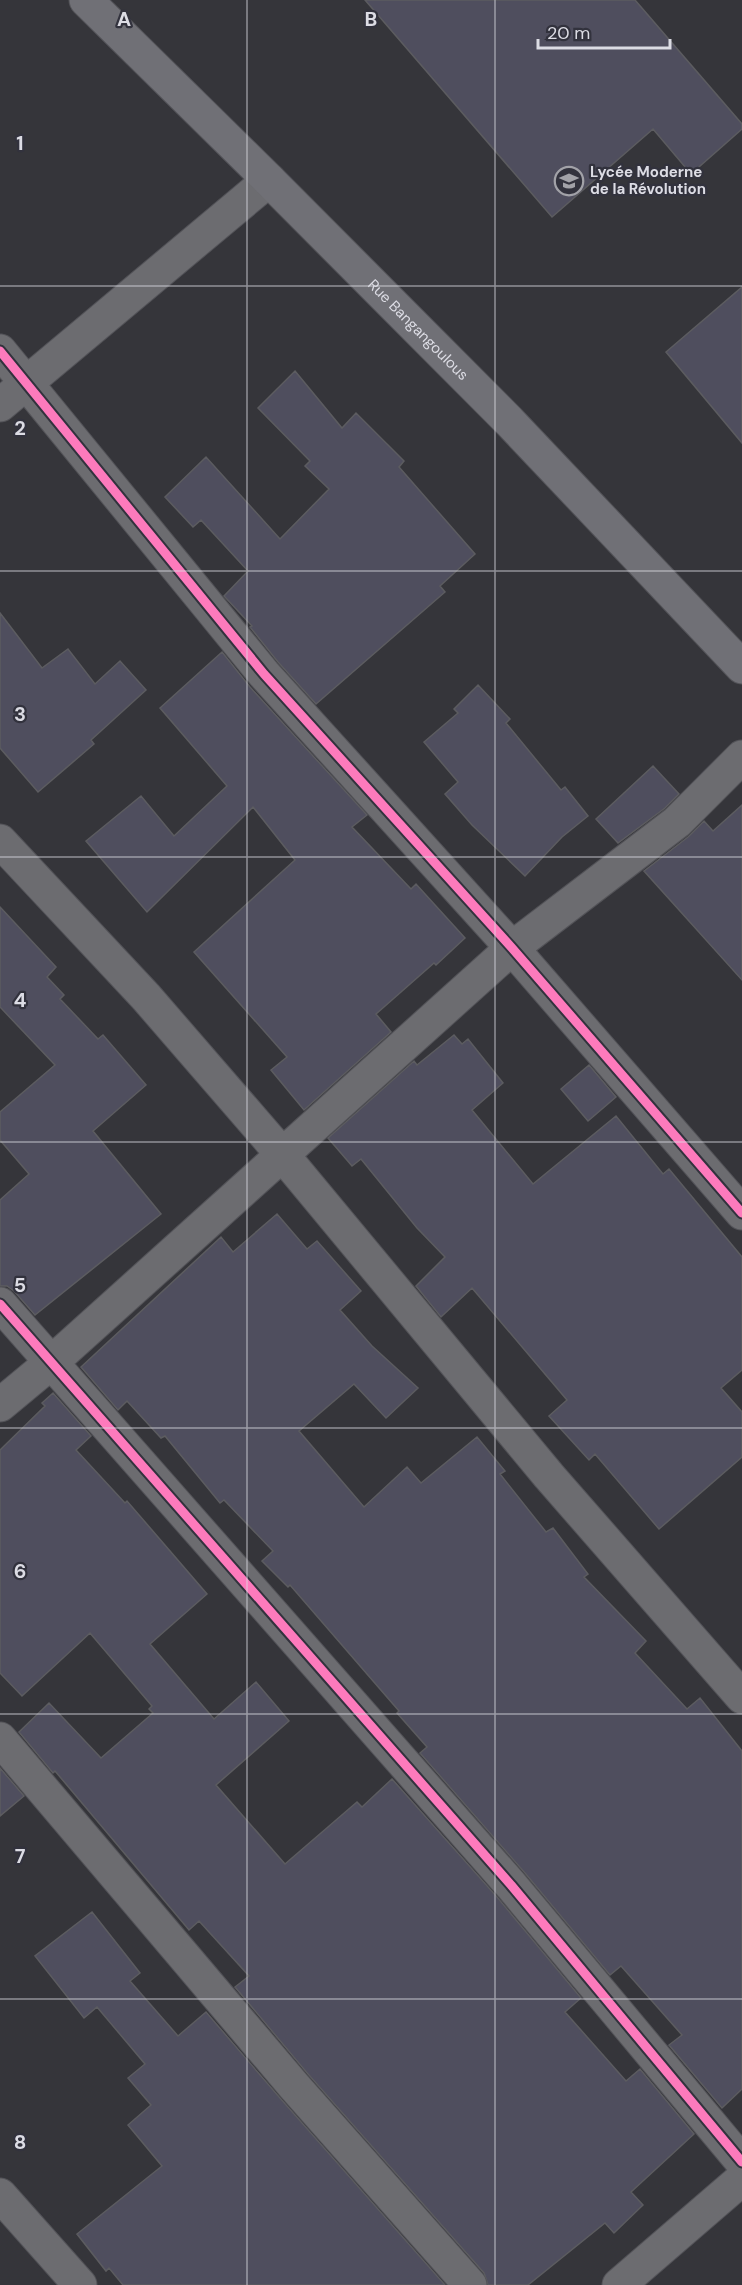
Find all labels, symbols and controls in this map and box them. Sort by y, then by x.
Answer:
text: A [117,6,131,32]
text: B [365,6,377,32]
scale bar [538,12,670,50]
text: 20 m [547,21,590,45]
text: 1 [16,130,24,156]
place label: Lycée Moderne de la Révolution [590,162,706,199]
school or university icon: Lycée Moderne de la Révolution [553,165,585,197]
street label: Rue Bangangoulous [363,275,473,385]
text: 2 [14,415,26,441]
text: 3 [14,701,26,727]
text: 4 [14,987,27,1013]
text: 5 [14,1272,26,1298]
text: 6 [14,1558,26,1584]
text: 7 [15,1843,26,1869]
text: 8 [14,2129,26,2155]

